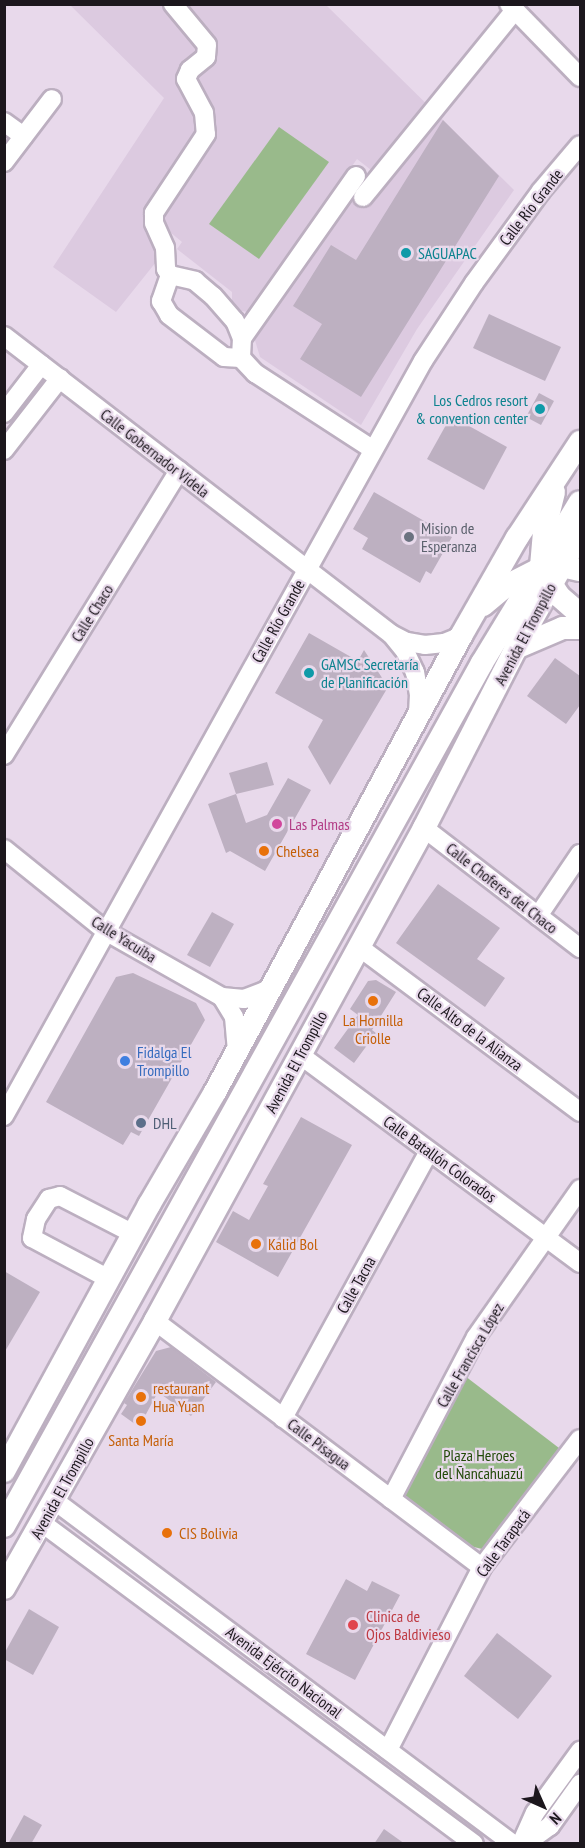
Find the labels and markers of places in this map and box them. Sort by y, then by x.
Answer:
place label: SAGUAPAC [418,243,477,263]
marker: SAGUAPAC [399,246,413,260]
place label: Los Cedros resort & convention center [415,390,528,428]
marker: Los Cedros resort & convention center [533,402,547,416]
place label: Mision de Esperanza [421,518,477,556]
marker: Mision de Esperanza [402,530,416,544]
place label: GAMSC Secretaría de Planificación [321,654,419,692]
marker: GAMSC Secretaría de Planificación [302,666,316,680]
place label: Las Palmas [289,814,350,834]
marker: Las Palmas [270,817,284,831]
place label: Chelsea [276,841,319,861]
marker: Chelsea [257,844,271,858]
marker: La Hornilla Criolle [366,994,380,1008]
place label: La Hornilla Criolle [343,1010,403,1048]
place label: Fidalga El Trompillo [137,1042,191,1080]
marker: Fidalga El Trompillo [118,1054,132,1068]
place label: DHL [153,1113,177,1133]
marker: DHL [134,1116,148,1130]
place label: Kalid Bol [268,1234,318,1254]
marker: Kalid Bol [249,1237,263,1251]
place label: restaurant Hua Yuan [153,1378,209,1416]
marker: restaurant Hua Yuan [134,1390,148,1404]
marker: Santa María [134,1414,148,1428]
place label: Santa María [108,1430,174,1450]
place label: CIS Bolivia [179,1523,238,1543]
marker: CIS Bolivia [160,1526,174,1540]
place label: Clinica de Ojos Baldivieso [366,1606,451,1644]
marker: Clinica de Ojos Baldivieso [344,1616,362,1634]

